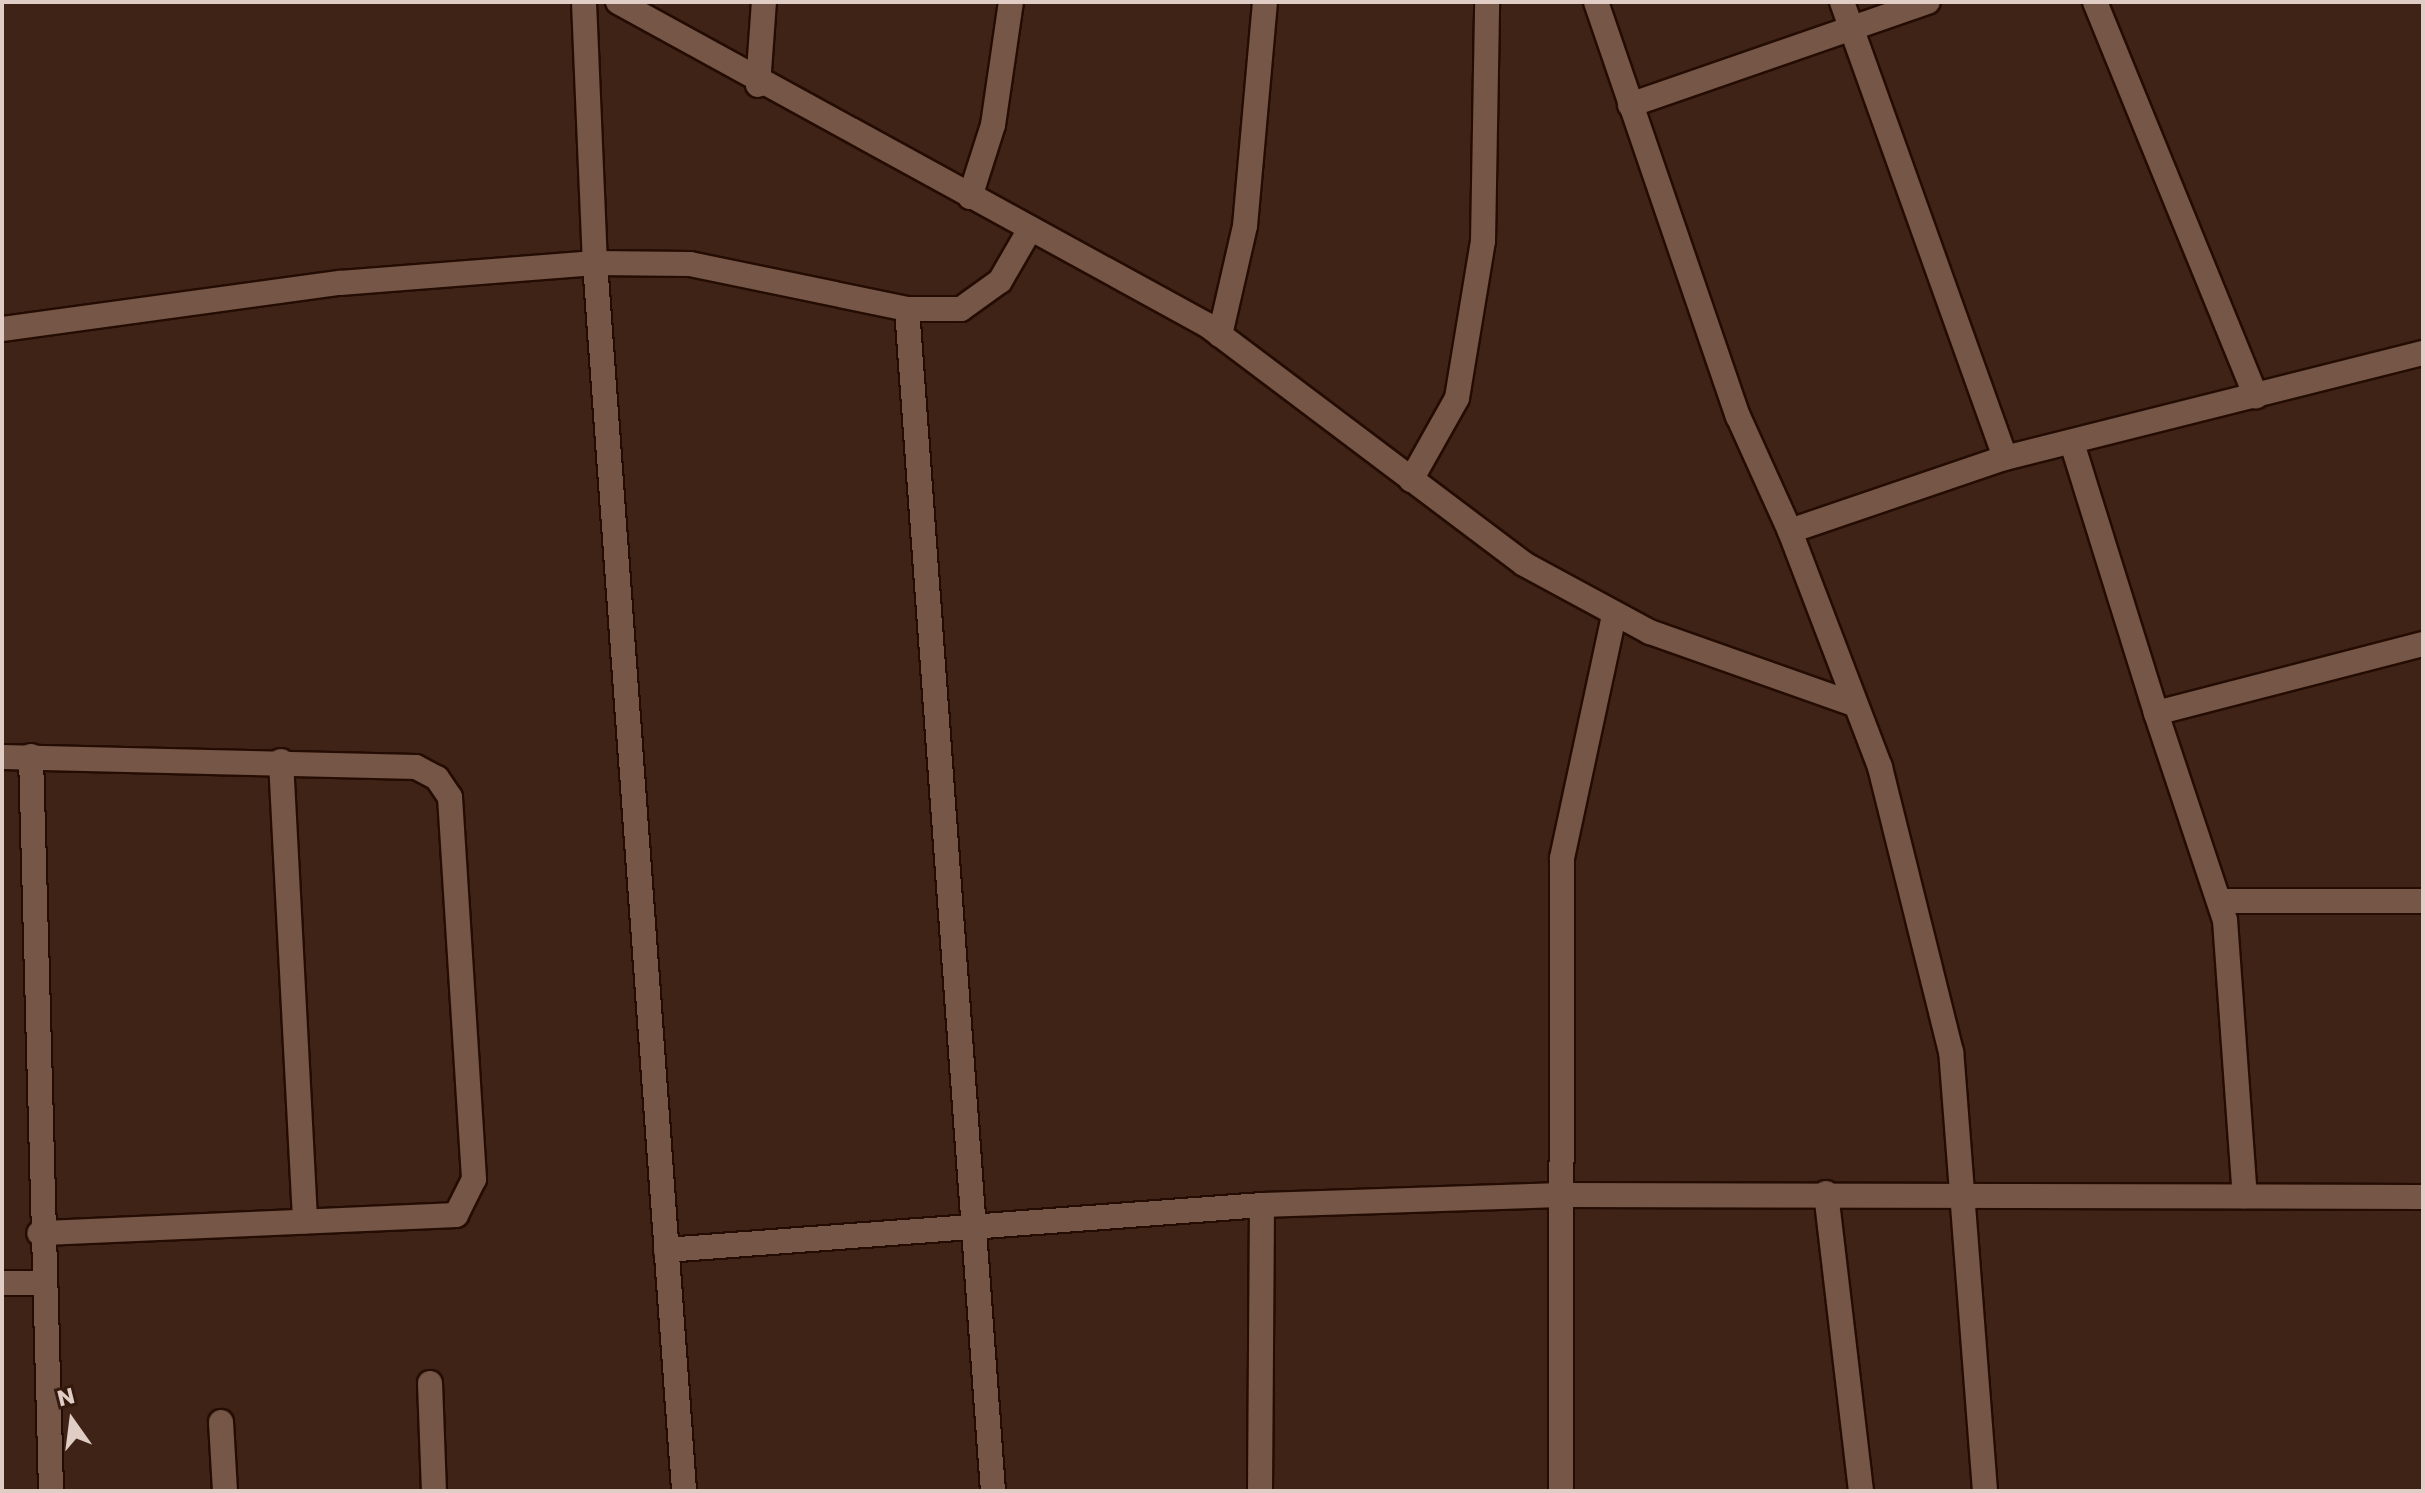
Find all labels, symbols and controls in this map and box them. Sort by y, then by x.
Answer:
text: N [54,1380,78,1414]
north arrow [32,1381,112,1461]

